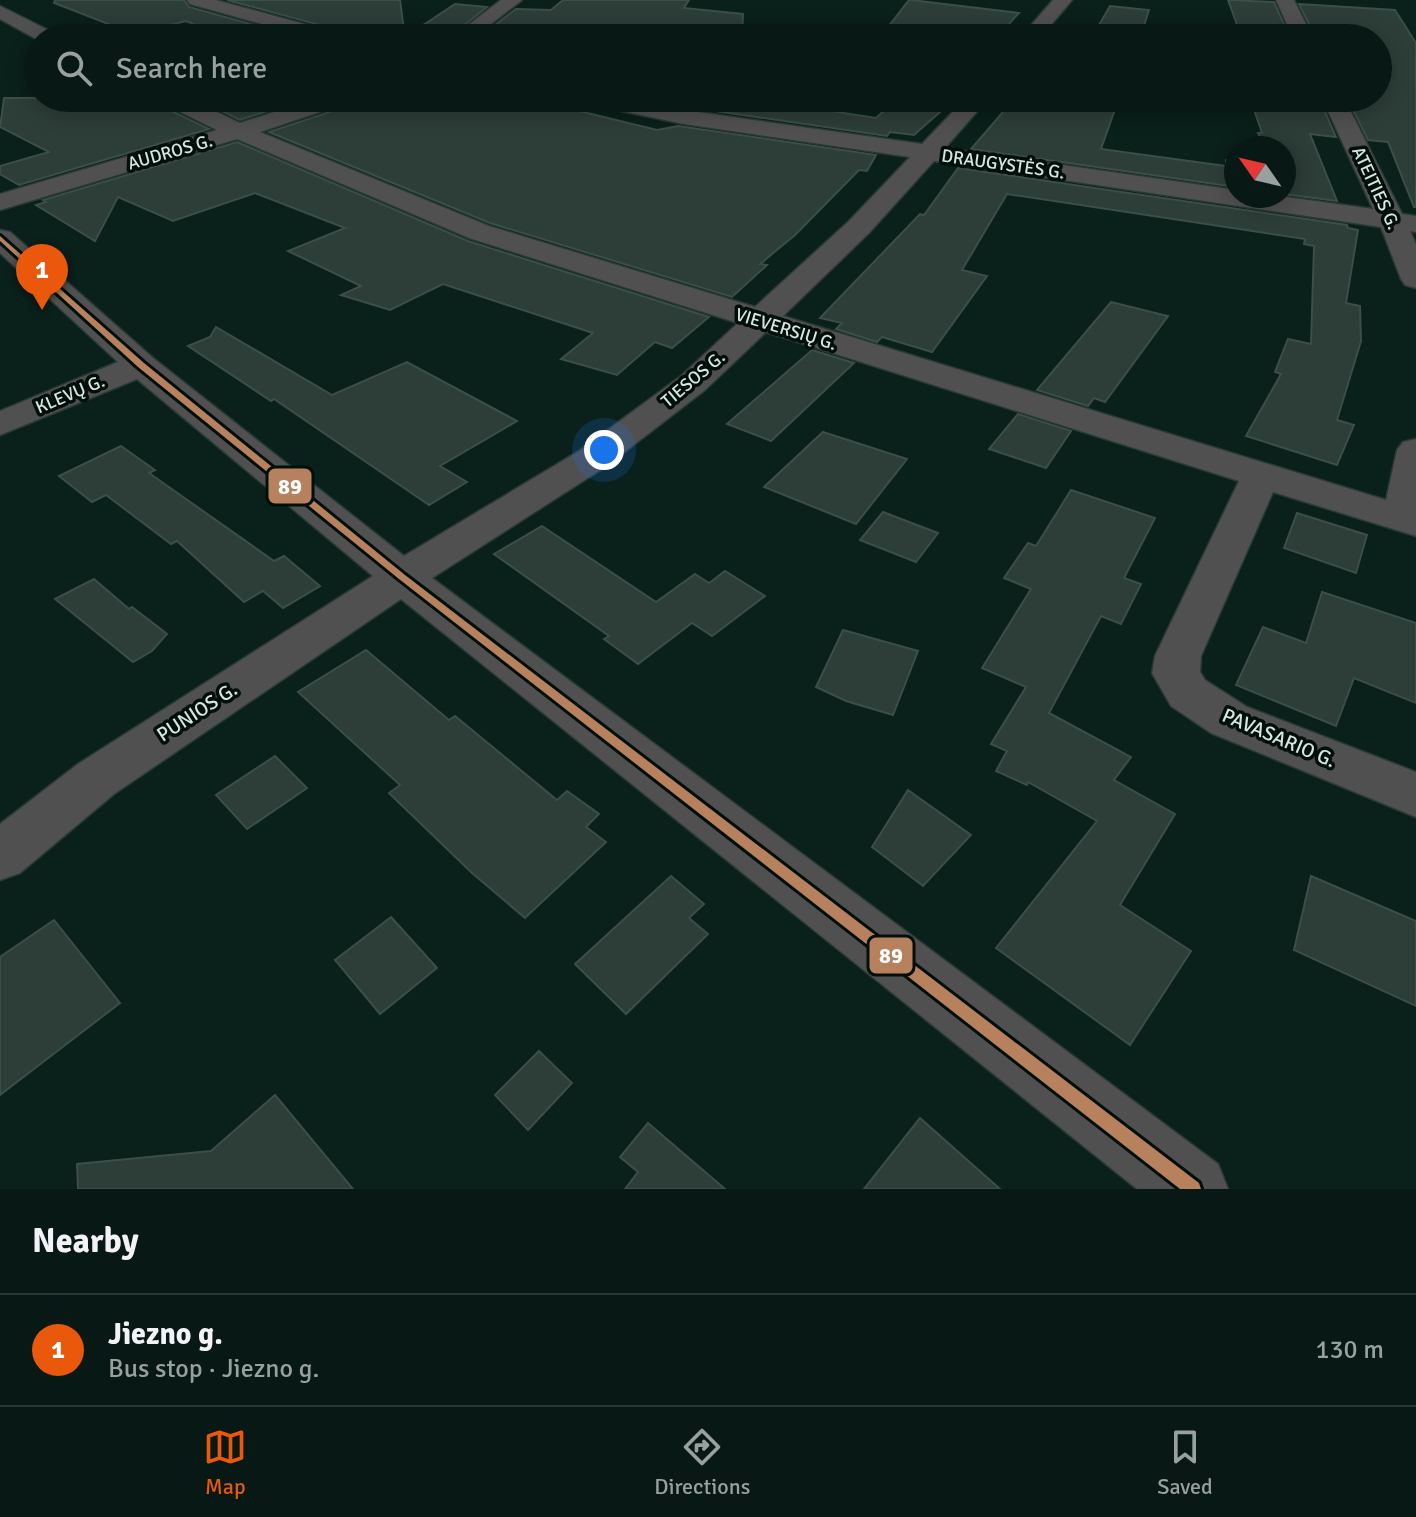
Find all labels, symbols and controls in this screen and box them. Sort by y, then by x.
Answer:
search box [24,24,1392,112]
icon: search [52,46,96,90]
text: Search here [116,50,267,87]
street label: AUDROS G. [125,129,215,175]
north arrow [1224,136,1296,208]
street label: ATEITIES G. [1347,143,1405,233]
street label: DRAUGYSTĖS G. [940,144,1066,184]
pin: 1 [16,244,68,310]
street label: VIEVERSIŲ G. [733,303,839,355]
street label: TIESOS G. [657,346,729,412]
street label: KLEVŲ G. [32,370,108,418]
your location [584,430,624,470]
line badge: 89 [267,467,313,505]
text: 89 [278,473,302,500]
street label: PUNIOS G. [152,677,242,747]
street label: PAVASARIO G. [1218,703,1340,773]
line badge: 89 [868,936,914,975]
text: 89 [879,942,903,969]
text: Nearby [32,1220,139,1262]
text: Jiezno g. [108,1316,223,1353]
text: 1 [51,1334,65,1366]
text: 130 m [1315,1334,1384,1366]
text: Bus stop · Jiezno g. [108,1353,319,1385]
tab: Map [203,1425,247,1500]
tab: Directions [654,1425,750,1500]
tab: Saved [1157,1425,1213,1500]

